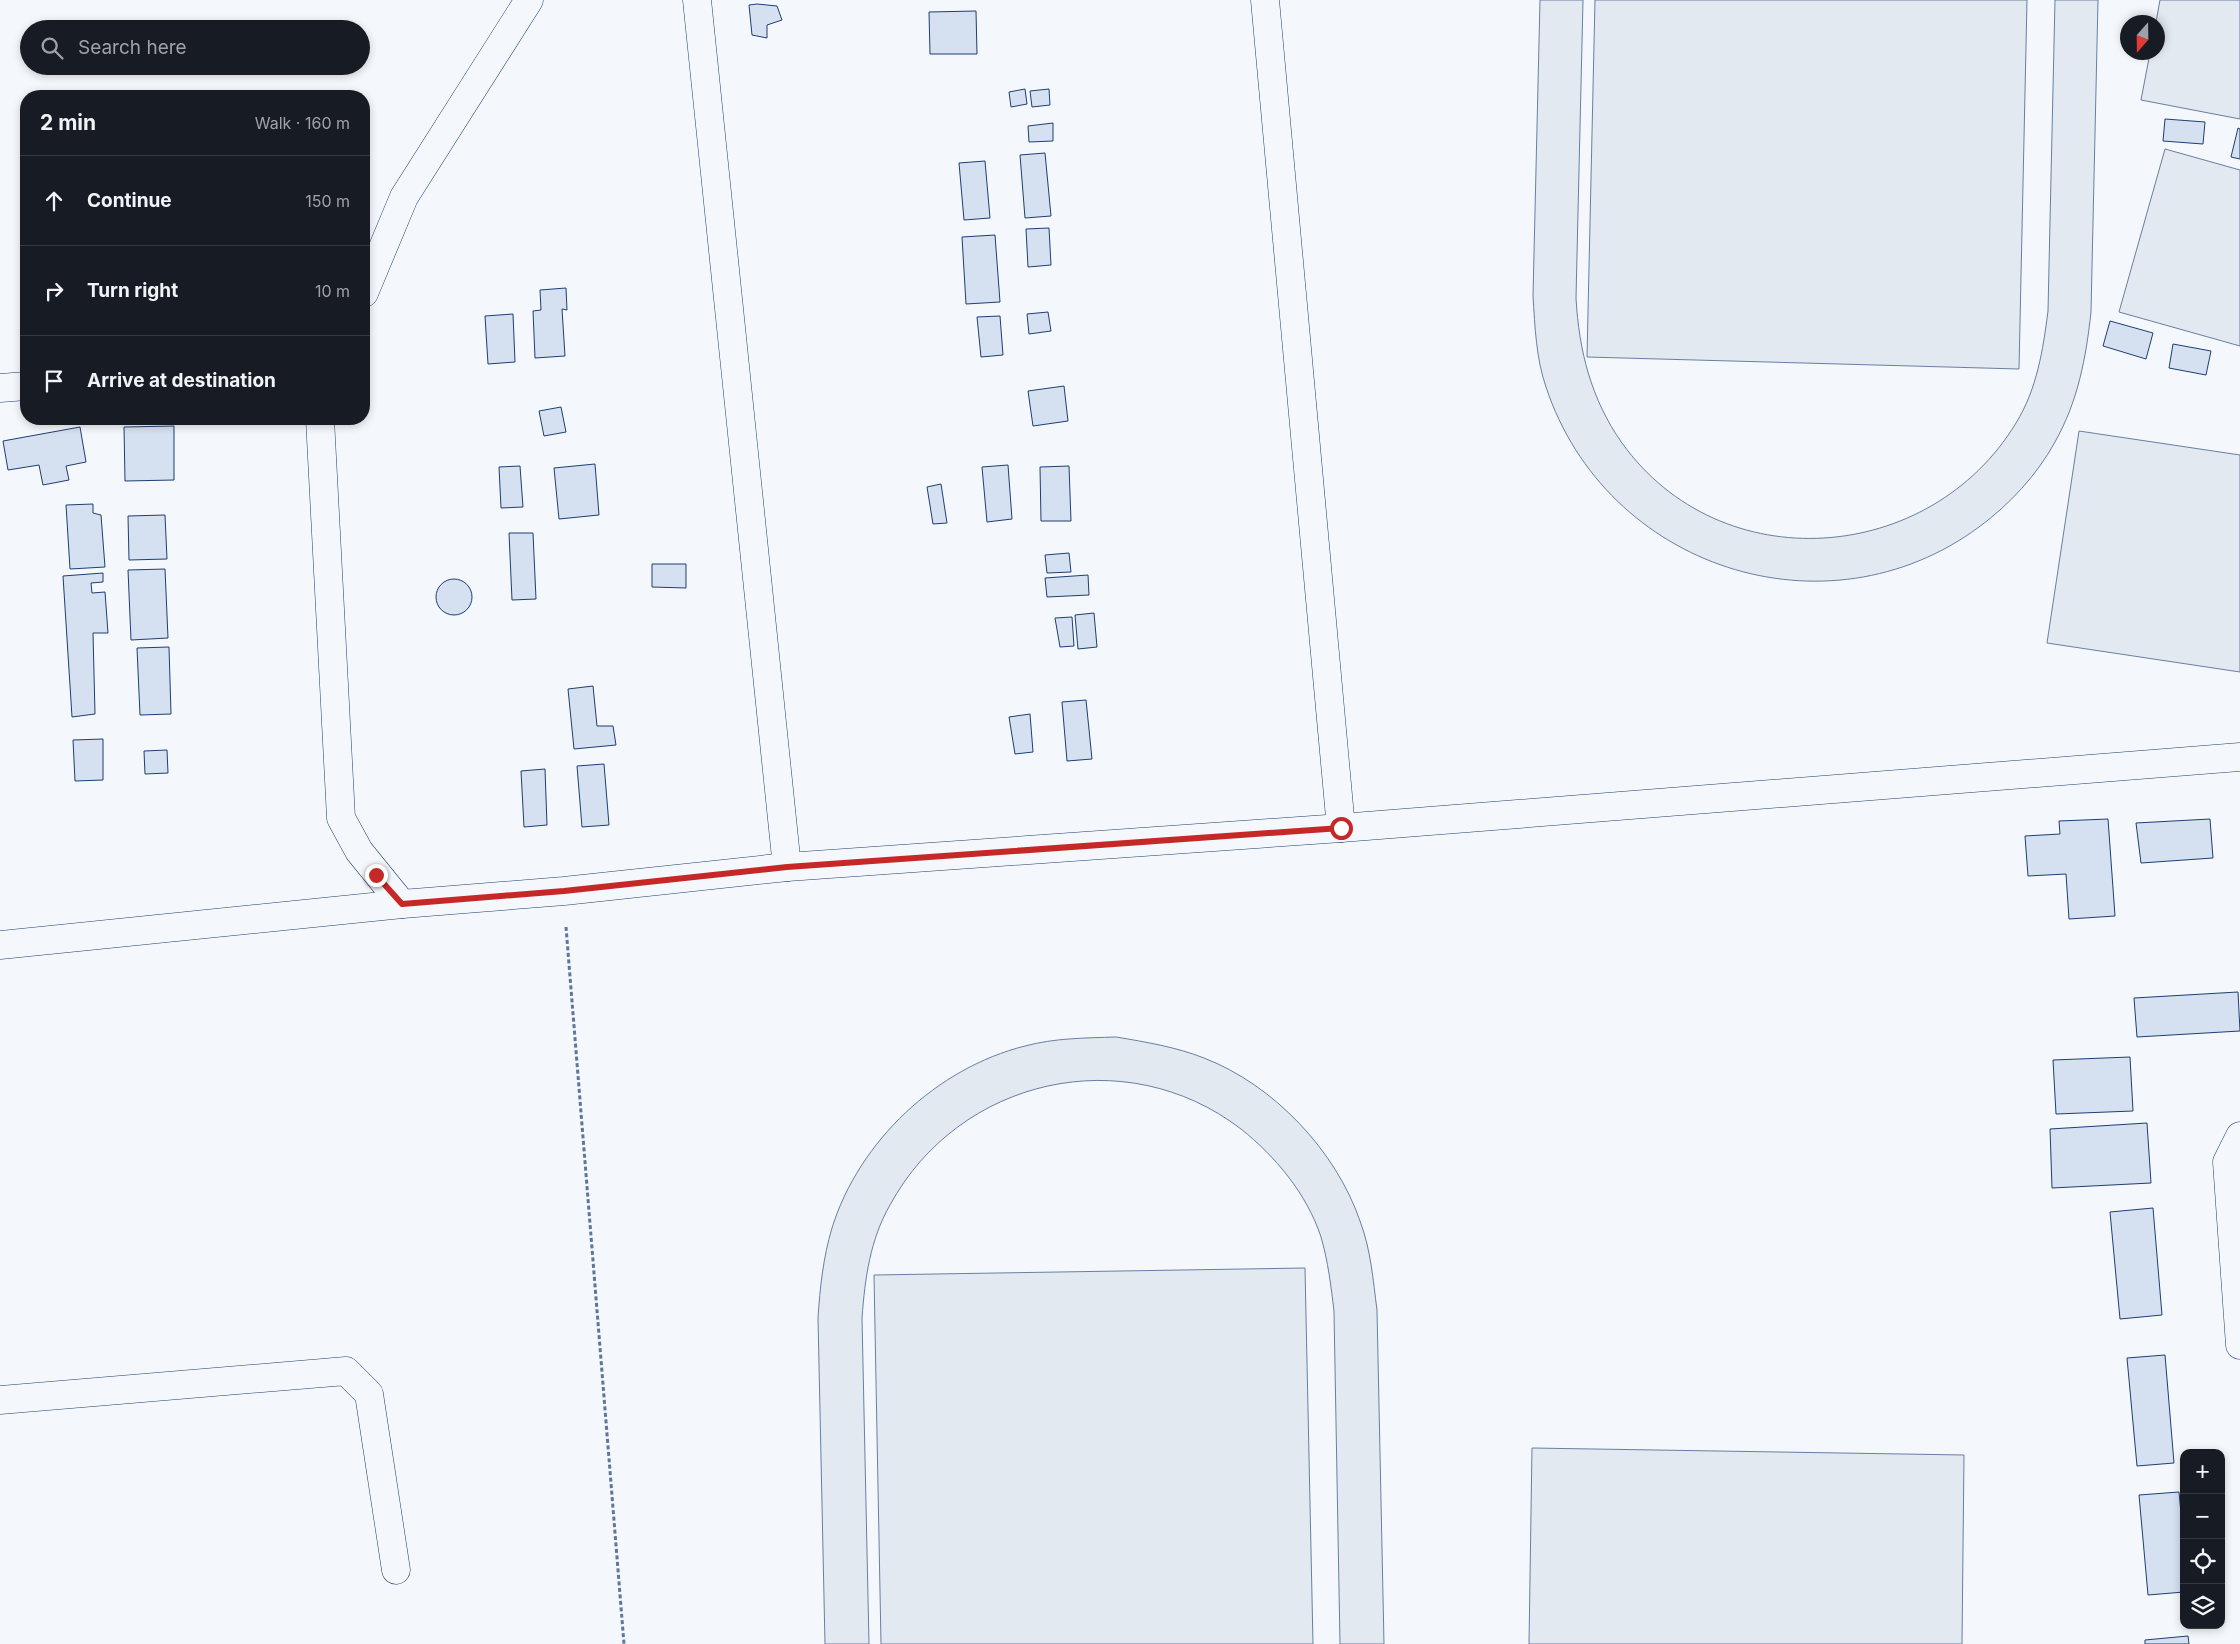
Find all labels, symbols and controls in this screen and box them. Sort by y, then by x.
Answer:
north arrow [2120,15,2165,60]
search box [20,20,370,75]
icon: search [38,34,66,62]
text: Search here [78,36,187,59]
text: 2 min [40,110,96,135]
text: Walk · 160 m [255,113,350,133]
icon: ahead [40,187,68,215]
text: Continue [87,189,172,212]
text: 150 m [305,191,350,211]
icon: right [40,277,68,305]
text: Turn right [87,279,178,302]
text: 10 m [315,281,350,301]
icon: arrive [40,367,68,395]
text: Arrive at destination [87,369,276,392]
route start [1330,817,1353,840]
route end [365,864,388,887]
map controls [2180,1449,2225,1629]
button: + [2180,1449,2225,1494]
button: − [2180,1494,2225,1539]
button: locate [2180,1539,2225,1584]
button: layers [2180,1584,2225,1629]

